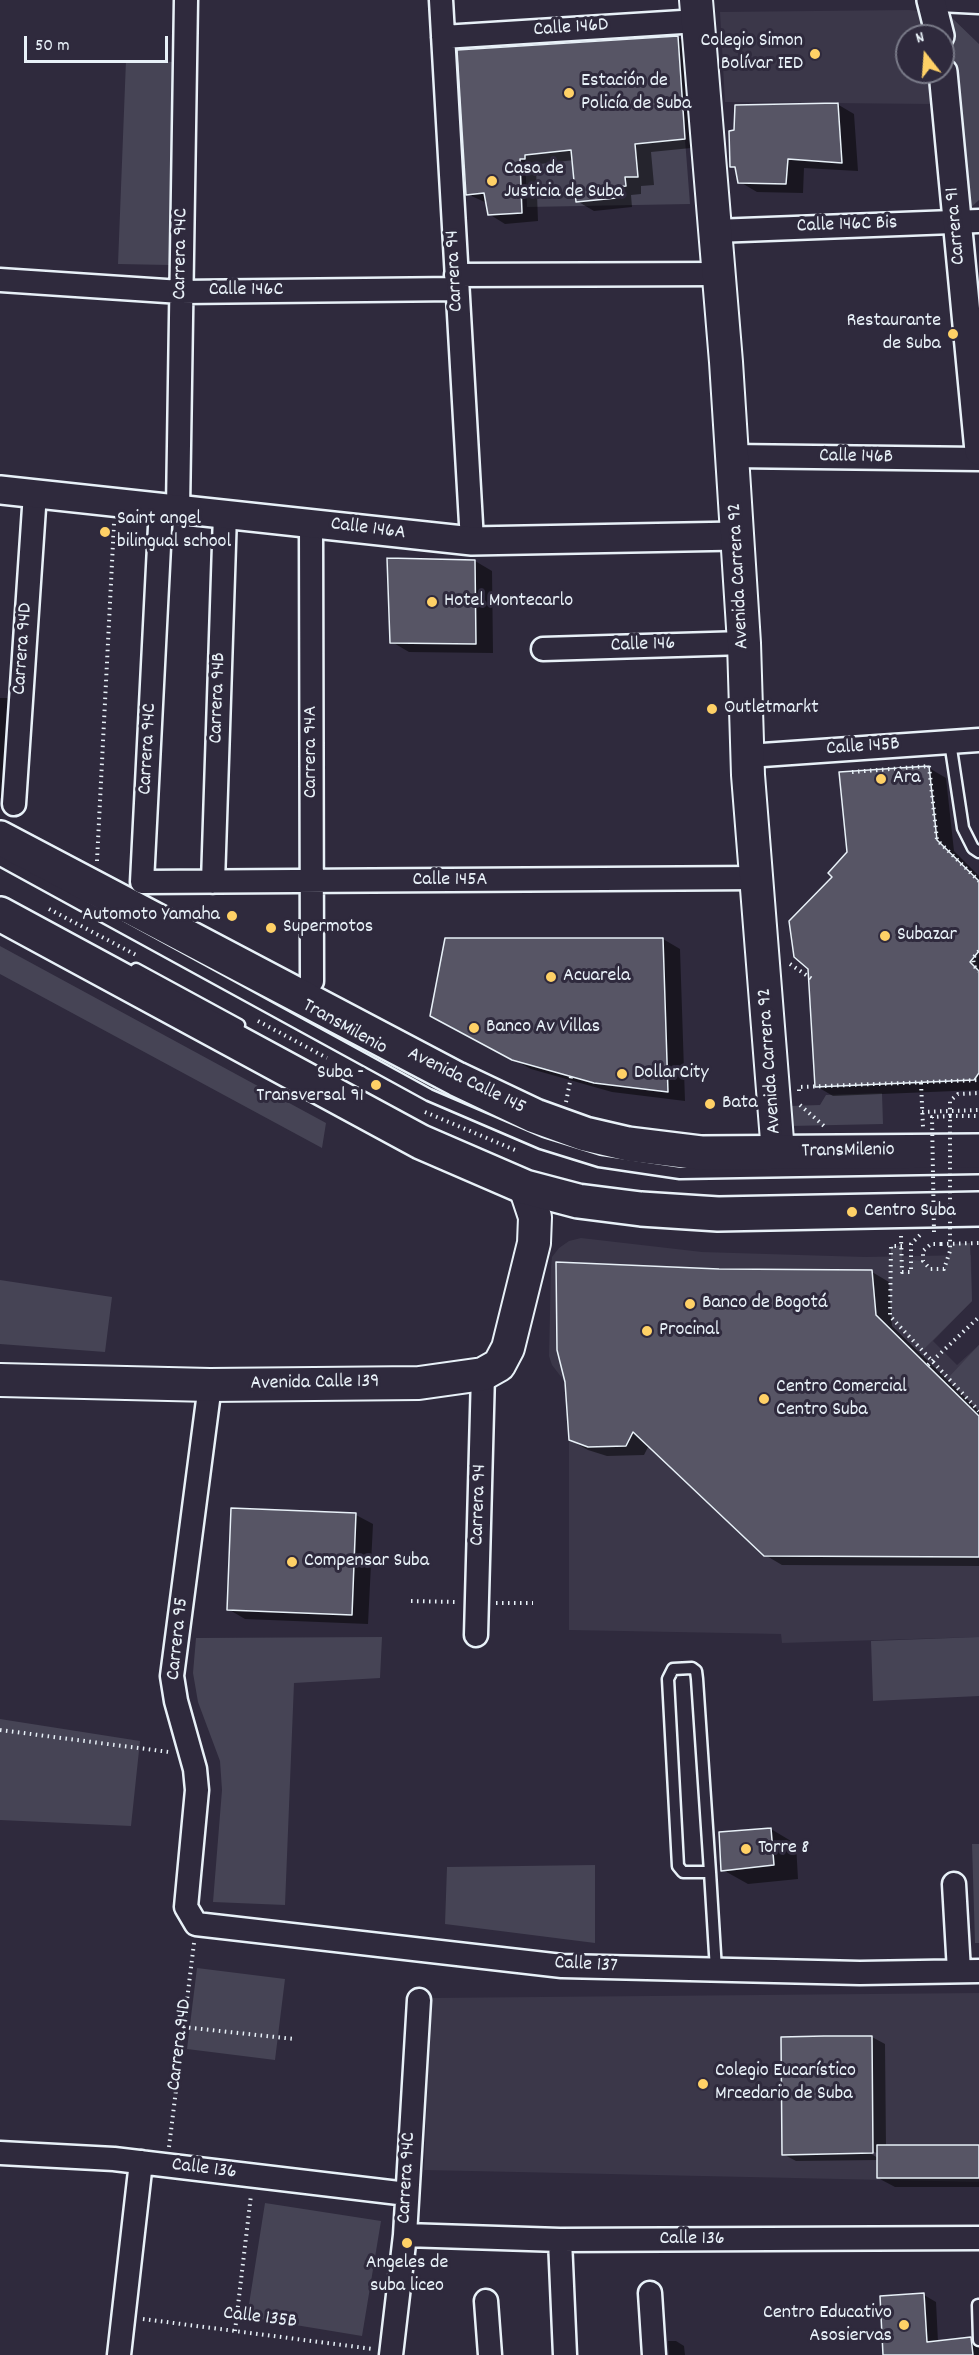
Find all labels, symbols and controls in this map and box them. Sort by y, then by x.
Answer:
street label: Calle 146D [533,14,609,44]
scale bar [27,24,171,62]
north arrow [895,24,955,84]
text: N [913,26,927,50]
place label: Colegio Simon Bolívar IED [700,30,803,77]
text: 50 m [35,34,70,59]
marker: Colegio Simon Bolívar IED [808,47,822,61]
place label: Estación de Policía de Suba [581,70,691,117]
marker: Estación de Policía de Suba [562,86,576,100]
place label: Casa de Justicia de Suba [504,158,623,205]
marker: Casa de Justicia de Suba [485,174,499,188]
street label: Carrera 91 [942,186,972,266]
street label: Carrera 94C [169,208,195,300]
street label: Calle 146C Bis [796,212,898,240]
street label: Carrera 94 [442,230,470,312]
street label: Calle 146C [209,279,283,303]
place label: Restaurante de Suba [846,310,941,357]
marker: Restaurante de Suba [946,327,960,341]
street label: Calle 146B [819,445,893,471]
street label: Avenida Carrera 92 [724,502,756,650]
place label: Saint angel bilingual school [117,508,231,555]
street label: Calle 146A [329,513,407,547]
marker: Saint angel bilingual school [98,525,112,539]
place label: Hotel Montecarlo [444,590,573,614]
marker: Hotel Montecarlo [425,595,439,609]
street label: Carrera 94D [9,602,39,696]
street label: Calle 146 [610,633,676,659]
street label: Carrera 94B [205,652,233,744]
place label: Outletmarkt [724,697,819,721]
marker: Outletmarkt [705,702,719,716]
street label: Carrera 94C [135,703,163,795]
street label: Carrera 94A [300,706,324,798]
street label: Calle 145B [825,733,901,763]
place label: Ara [893,767,921,791]
marker: Ara [874,772,888,786]
street label: Calle 145A [412,869,488,893]
place label: Automoto Yamaha [82,904,220,928]
marker: Automoto Yamaha [225,909,239,923]
place label: Supermotos [283,916,373,940]
marker: Supermotos [264,921,278,935]
place label: Subazar [897,924,957,948]
marker: Subazar [878,929,892,943]
place label: Acuarela [563,965,630,989]
marker: Acuarela [544,970,558,984]
street label: Avenida Carrera 92 [754,987,788,1135]
street label: TransMilenio [297,995,391,1061]
place label: Banco Av Villas [486,1016,600,1040]
marker: Banco Av Villas [467,1021,481,1035]
street label: Avenida Calle 145 [403,1043,529,1121]
place label: Suba - Transversal 91 [256,1062,364,1109]
place label: DollarCity [634,1062,709,1086]
marker: DollarCity [615,1067,629,1081]
marker: Suba - Transversal 91 [369,1078,383,1092]
place label: Bata [722,1092,758,1116]
marker: Bata [703,1097,717,1111]
street label: TransMilenio [801,1139,895,1165]
place label: Centro Suba [864,1200,956,1224]
marker: Centro Suba [845,1205,859,1219]
place label: Banco de Bogotá [702,1292,828,1316]
marker: Banco de Bogotá [683,1297,697,1311]
place label: Procinal [659,1319,719,1343]
marker: Procinal [640,1324,654,1338]
street label: Avenida Calle 139 [250,1371,380,1397]
place label: Centro Comercial Centro Suba [776,1376,907,1423]
marker: Centro Comercial Centro Suba [757,1392,771,1406]
street label: Carrera 94 [467,1464,493,1546]
place label: Compensar Suba [304,1550,429,1574]
marker: Compensar Suba [285,1555,299,1569]
street label: Carrera 95 [163,1597,195,1681]
place label: Torre 8 [758,1837,809,1861]
marker: Torre 8 [739,1842,753,1856]
street label: Calle 137 [554,1952,618,1980]
street label: Carrera 94D [163,1998,199,2092]
place label: Colegio Eucarístico Mrcedario de Suba [715,2060,856,2107]
marker: Colegio Eucarístico Mrcedario de Suba [696,2077,710,2091]
street label: Carrera 94C [394,2132,422,2224]
street label: Calle 136 [170,2154,238,2186]
street label: Calle 136 [659,2228,725,2252]
marker: Angeles de suba liceo [400,2236,414,2250]
place label: Angeles de suba liceo [366,2252,448,2299]
place label: Centro Educativo Asosiervas [763,2302,892,2349]
street label: Calle 135B [222,2303,298,2335]
marker: Centro Educativo Asosiervas [897,2318,911,2332]

